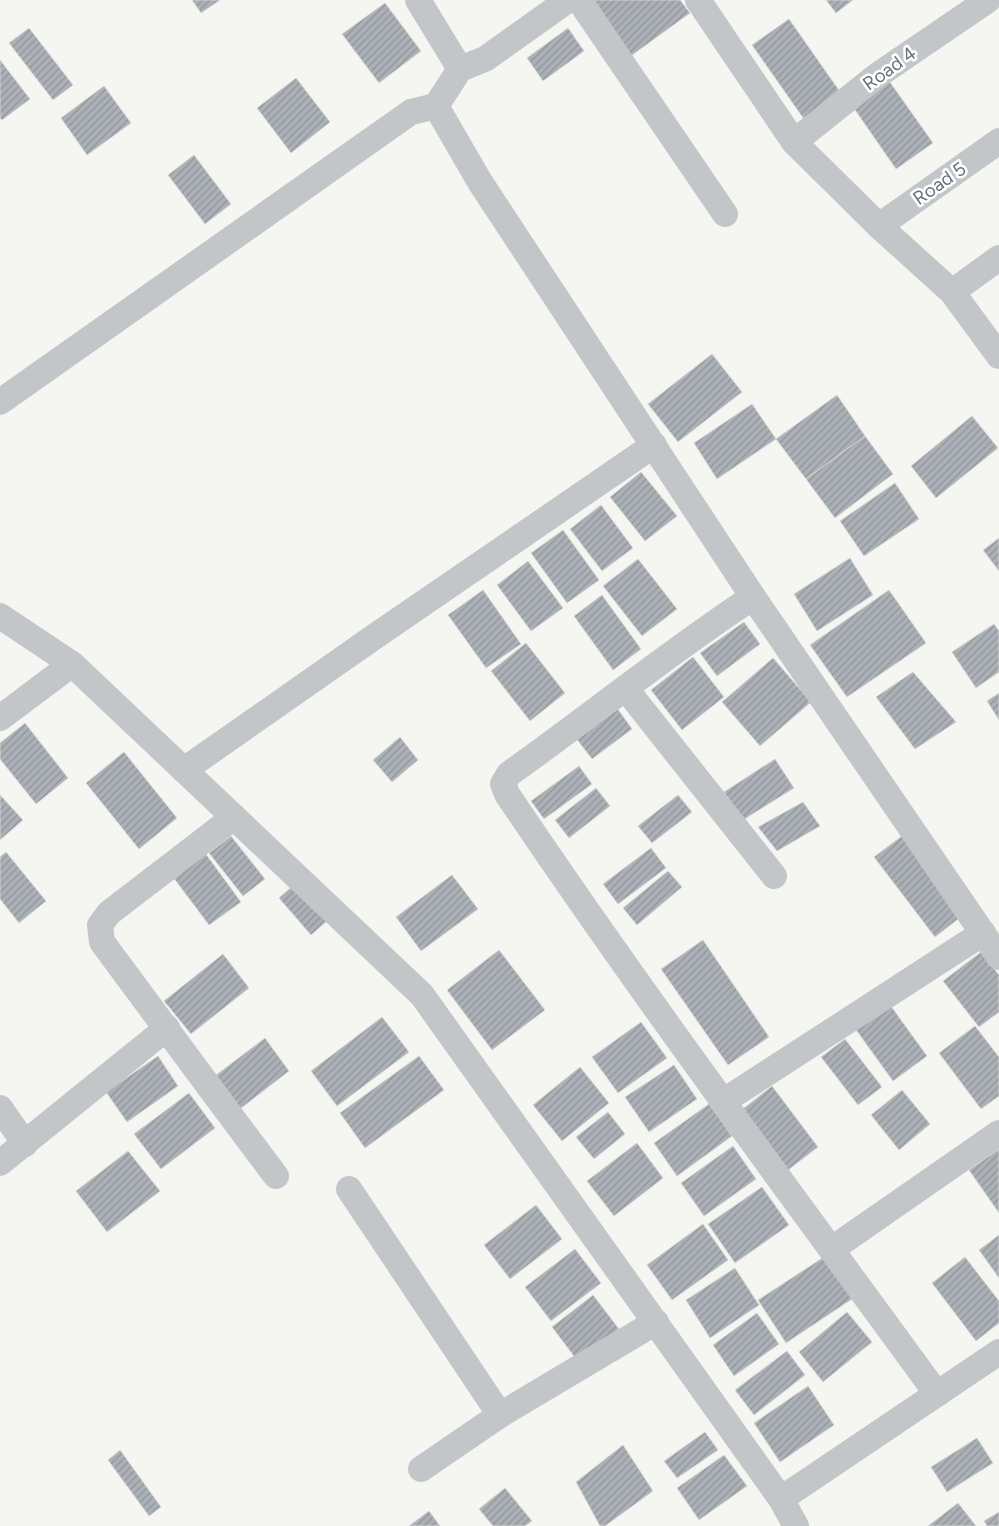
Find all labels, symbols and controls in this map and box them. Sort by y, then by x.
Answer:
street label: Road 4 [858,41,921,95]
street label: Road 5 [908,157,970,210]

